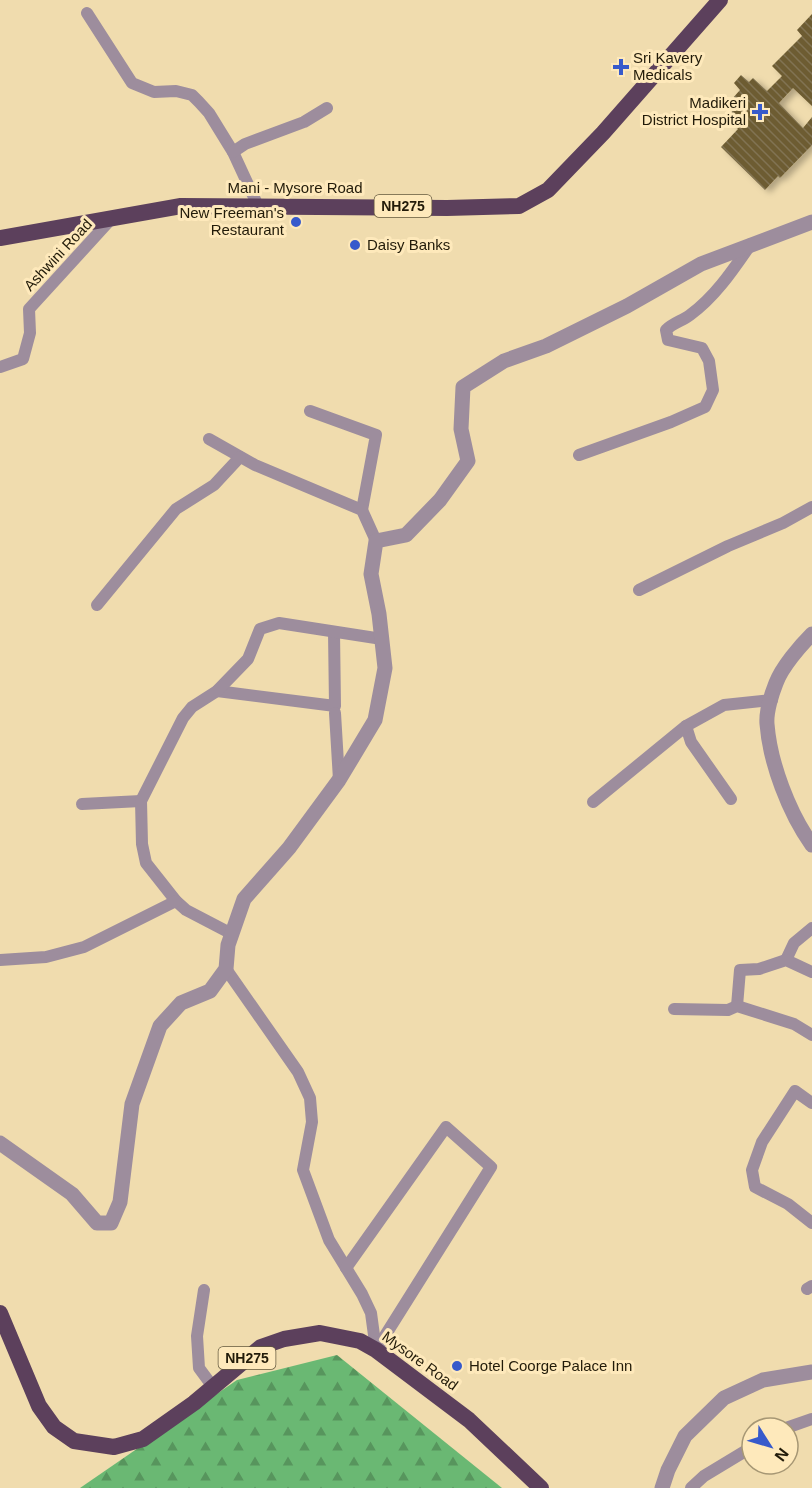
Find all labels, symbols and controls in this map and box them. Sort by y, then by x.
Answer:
place label: Sri Kavery Medicals [633,49,703,83]
marker: Sri Kavery Medicals [614,60,628,74]
place label: Madikeri District Hospital [642,94,746,128]
marker: Madikeri District Hospital [751,103,769,121]
street label: Mani - Mysore Road [227,179,363,196]
road number: NH275 [374,195,432,217]
place label: New Freeman's Restaurant [179,204,285,238]
street label: Ashwini Road [20,215,95,294]
marker: New Freeman's Restaurant [289,215,303,229]
place label: Daisy Banks [367,236,450,253]
marker: Daisy Banks [348,238,362,252]
street label: Mysore Road [379,1328,461,1394]
road number: NH275 [218,1347,276,1369]
place label: Hotel Coorge Palace Inn [469,1357,632,1374]
marker: Hotel Coorge Palace Inn [450,1359,464,1373]
north arrow [740,1416,800,1476]
text: N [771,1445,792,1464]

